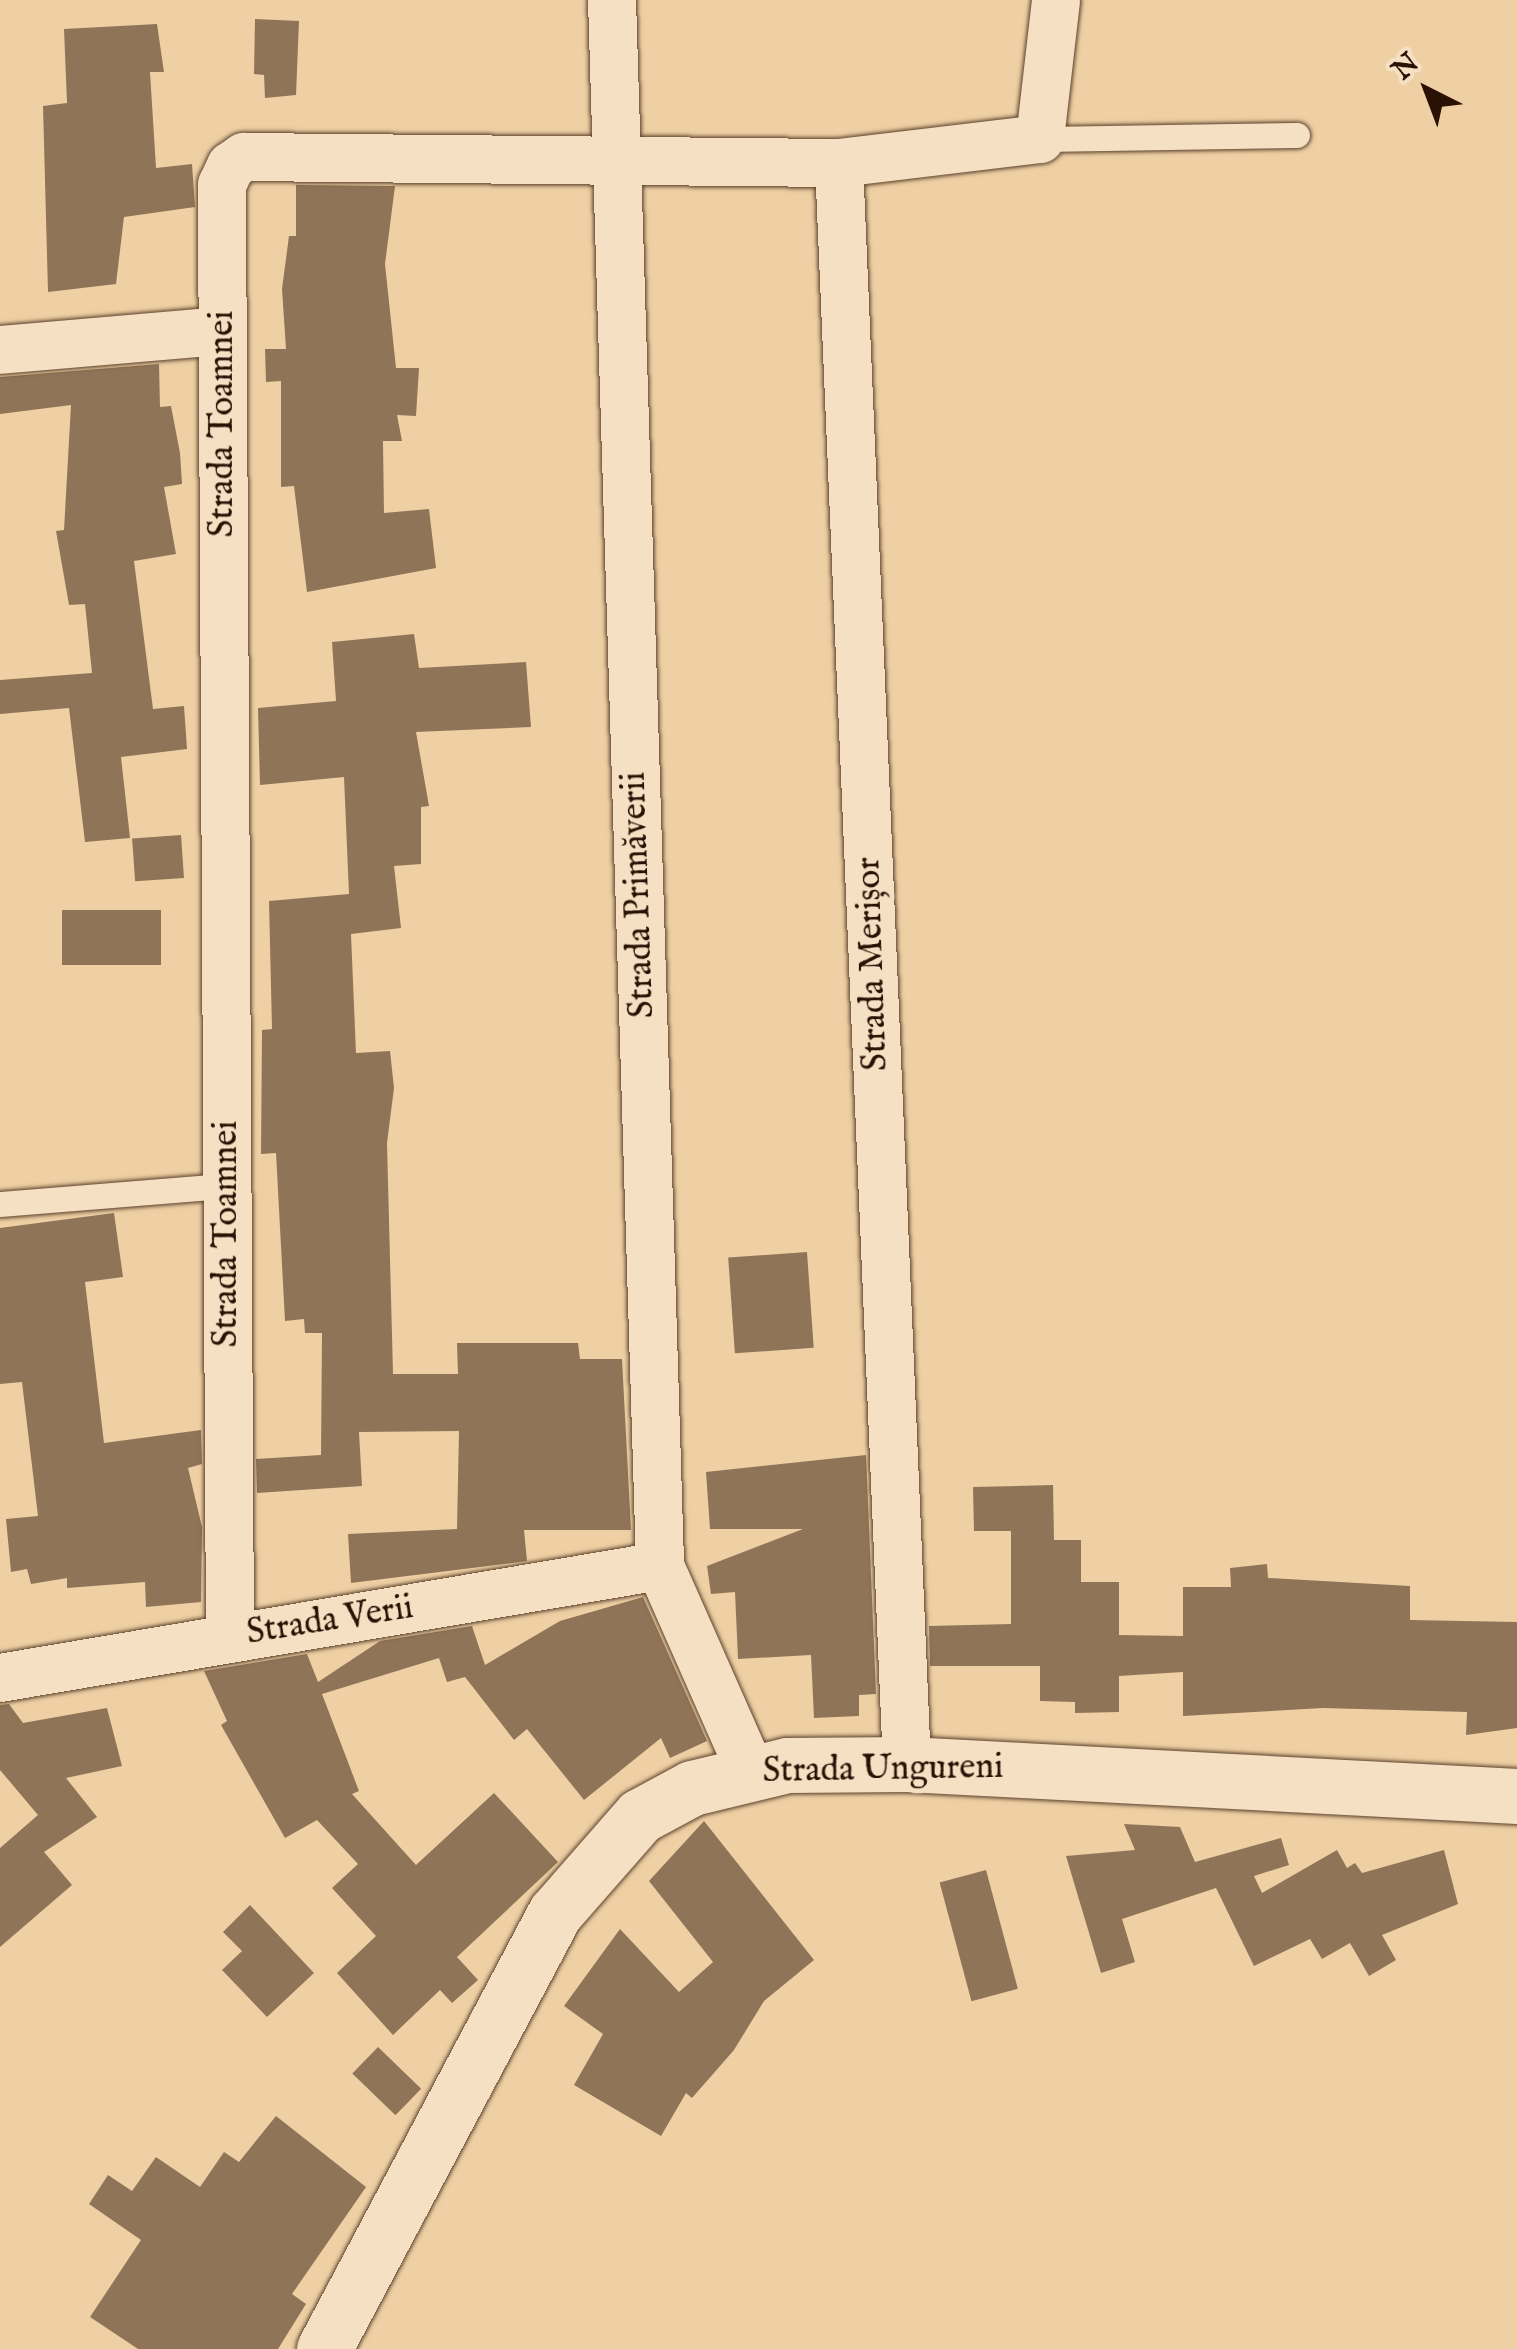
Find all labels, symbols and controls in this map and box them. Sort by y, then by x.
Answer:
north arrow [1377,40,1477,140]
text: N [1386,46,1427,88]
street label: Strada Toamnei [202,311,244,537]
street label: Strada Primăverii [614,771,664,1019]
street label: Strada Merișor [848,856,898,1072]
street label: Strada Toamnei [206,1121,248,1347]
street label: Strada Verii [244,1587,416,1655]
street label: Strada Ungureni [762,1747,1004,1793]

